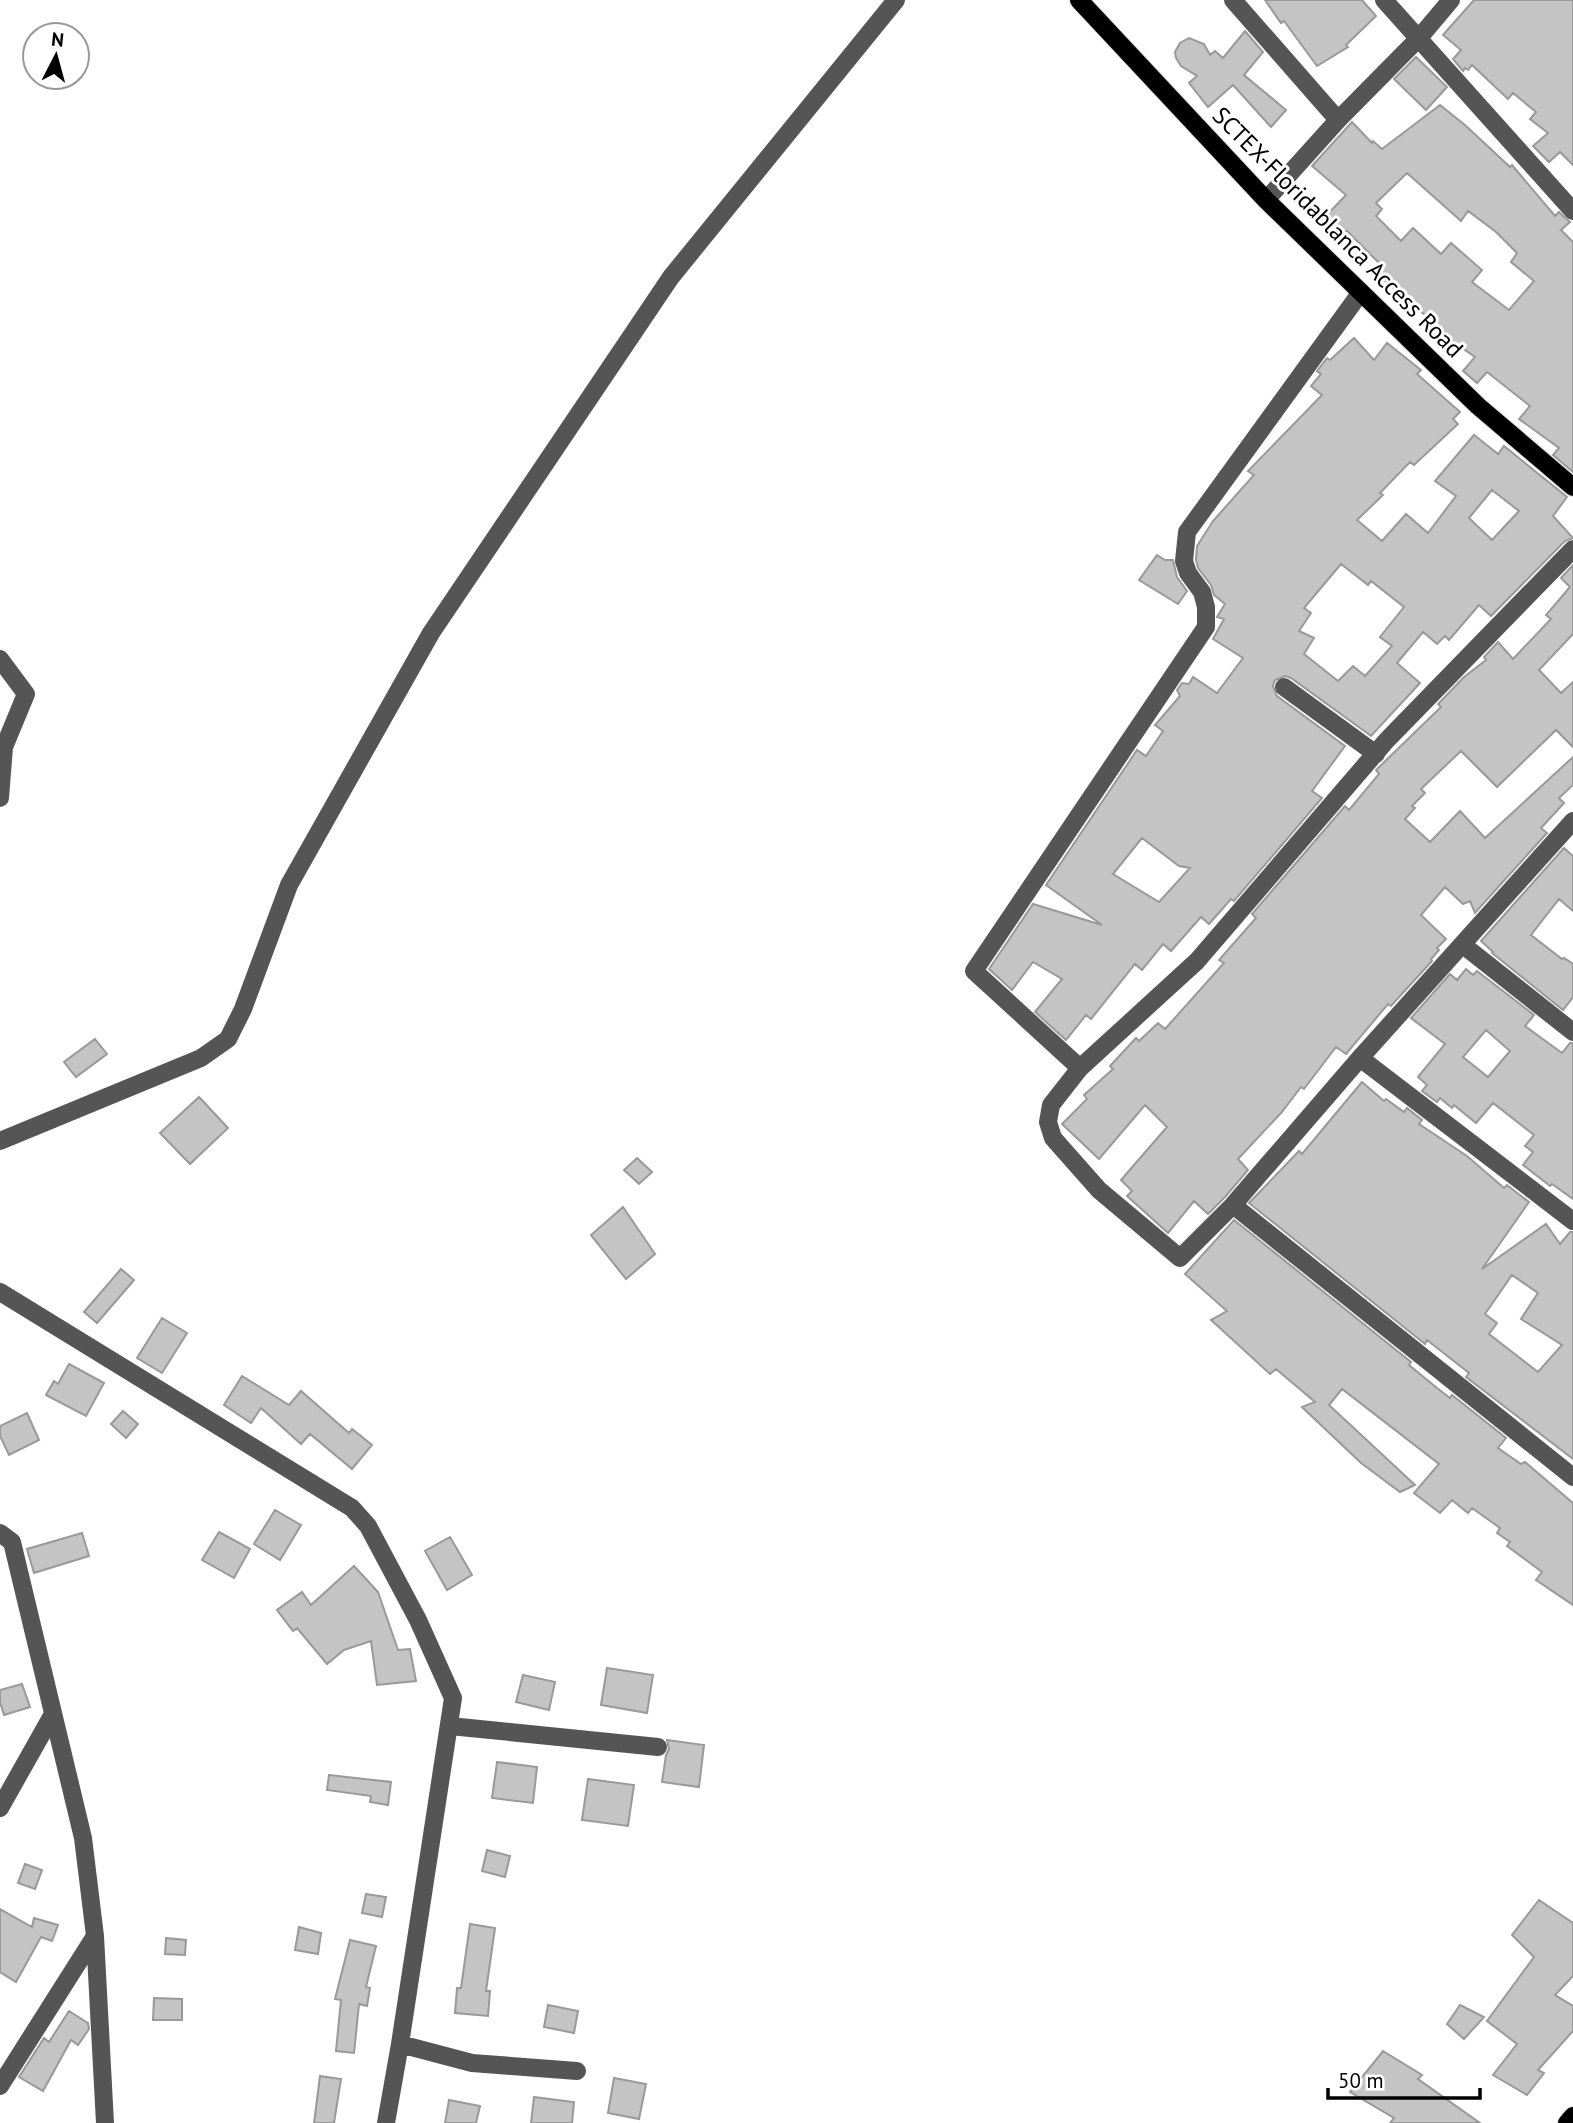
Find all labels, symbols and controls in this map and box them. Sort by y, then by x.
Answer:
north arrow [21,21,91,91]
text: N [50,27,65,52]
street label: SCTEX-Floridablanca Access Road [1206,100,1470,364]
scale bar [1328,2056,1480,2100]
text: 50 m [1338,2067,1384,2094]

